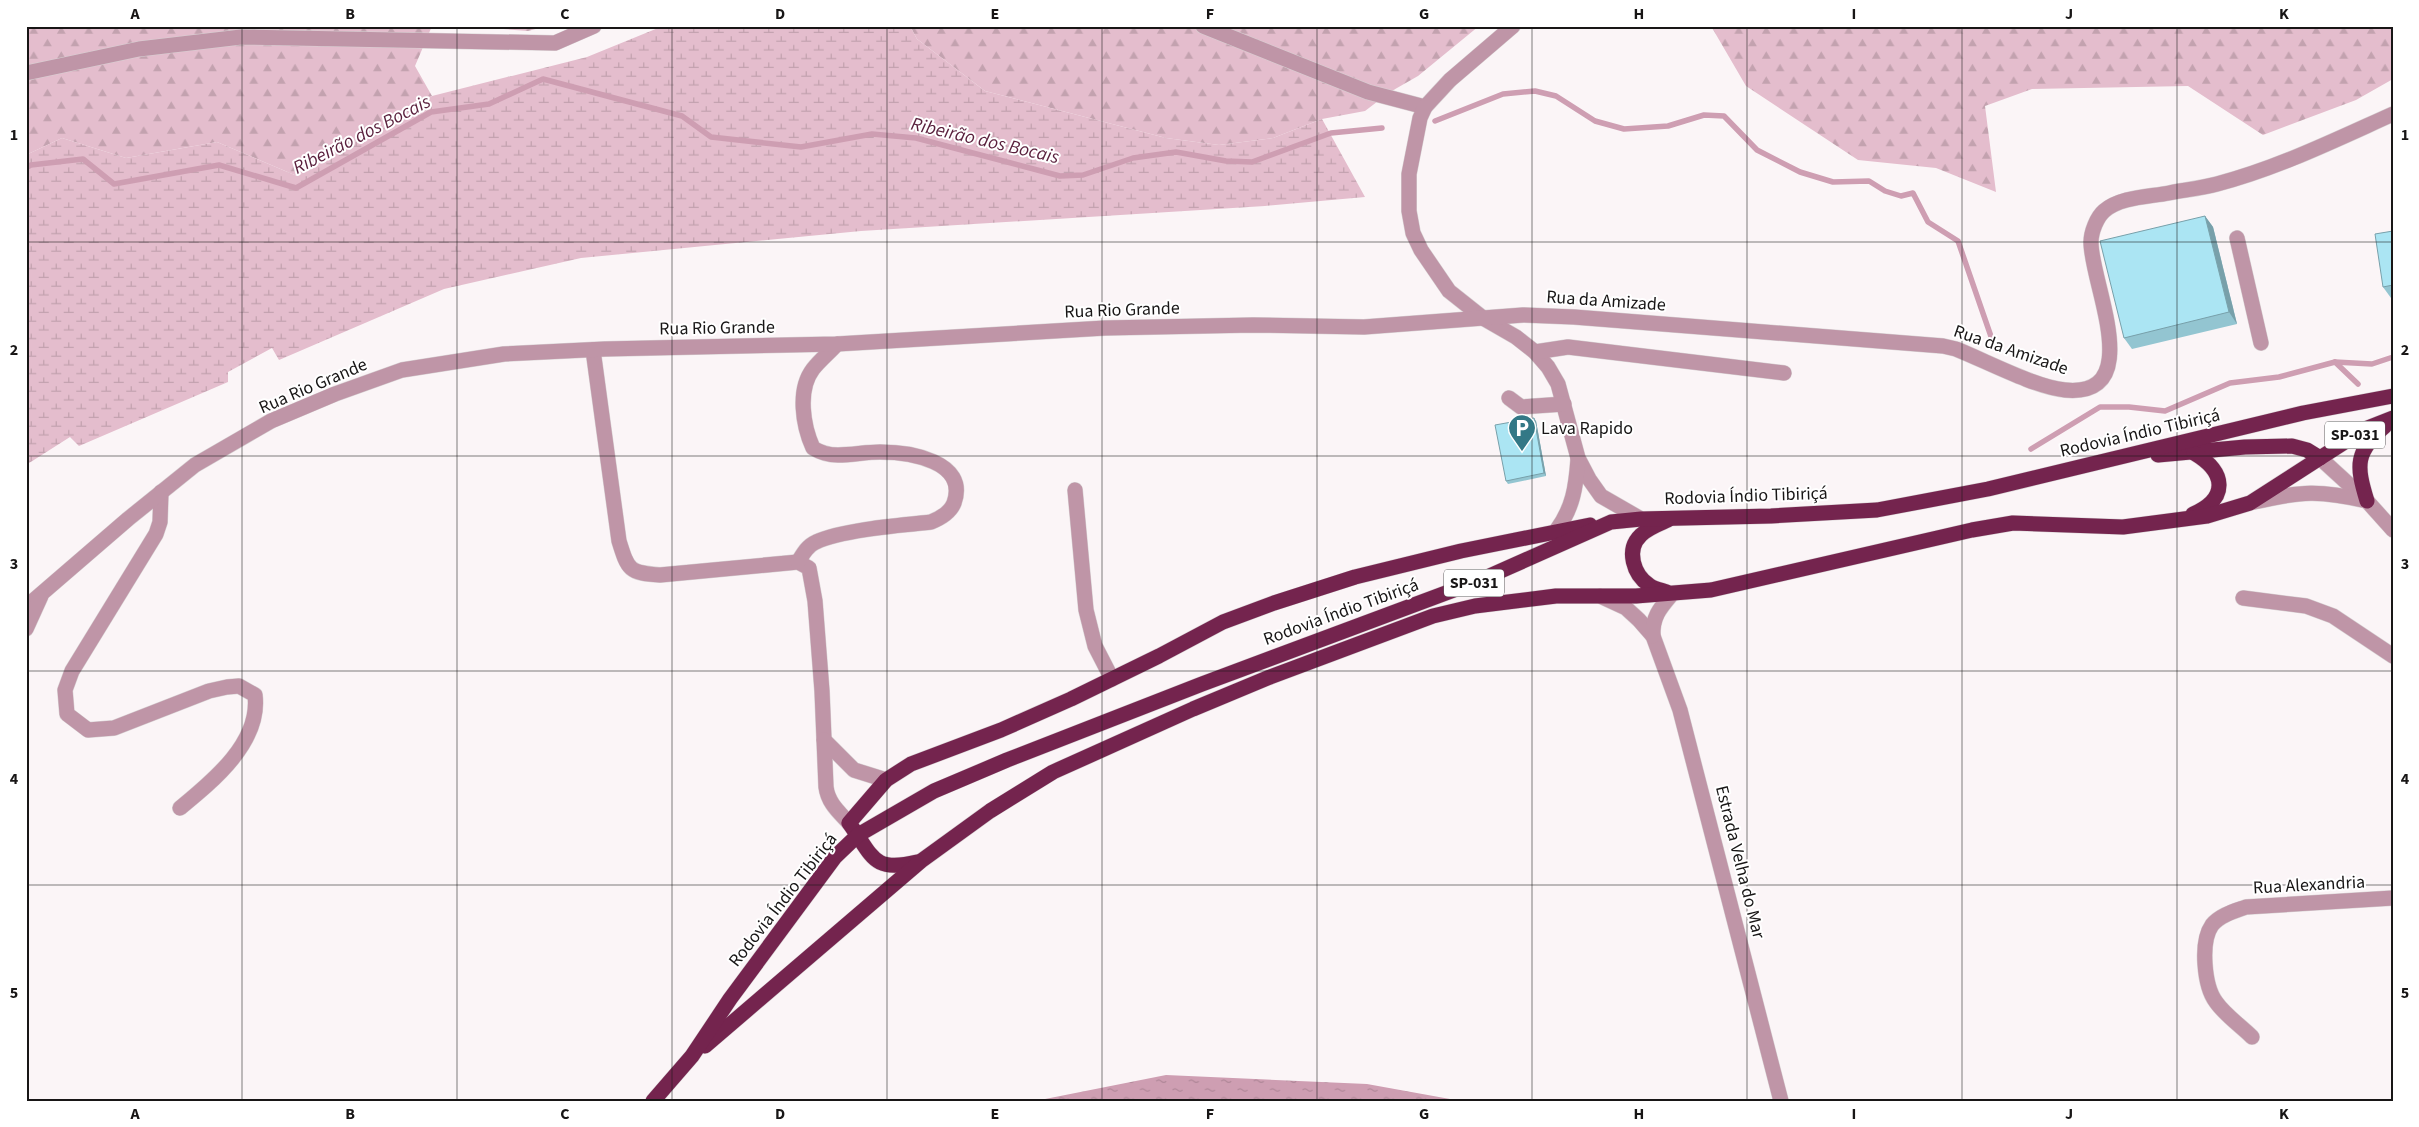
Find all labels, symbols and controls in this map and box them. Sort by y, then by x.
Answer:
text: A [129,3,140,25]
text: B [345,3,355,25]
text: C [560,3,570,25]
text: D [775,3,785,25]
text: E [991,3,999,25]
text: F [1206,3,1214,25]
text: G [1419,3,1429,25]
text: H [1634,3,1644,25]
text: I [1852,3,1856,25]
text: J [2065,3,2073,25]
text: K [2279,3,2289,25]
water label: Ribeirão dos Bocais [288,88,436,181]
water label: Ribeirão dos Bocais [908,111,1062,171]
text: 1 [10,124,18,146]
text: 1 [2401,124,2409,146]
street label: Rua da Amizade [1545,284,1667,318]
street label: Rua Rio Grande [1064,295,1180,325]
street label: Rua Rio Grande [659,314,775,342]
street label: Rua da Amizade [1950,319,2072,381]
text: 2 [10,339,18,361]
text: 2 [2401,339,2409,361]
street label: Rua Rio Grande [255,352,371,420]
street label: Rodovia Índio Tibiriçá [2057,402,2223,464]
parking icon: Lava Rapido [1507,413,1537,452]
place label: Lava Rapido [1541,416,1633,441]
road number: SP-031 [2325,422,2385,448]
street label: Rodovia Índio Tibiriçá [1664,481,1828,511]
text: 3 [10,553,18,575]
text: 3 [2401,553,2409,575]
road number: SP-031 [1444,570,1504,596]
street label: Rodovia Índio Tibiriçá [1260,572,1422,652]
text: 4 [10,768,19,790]
text: 4 [2401,768,2410,790]
street label: Estrada Velha do Mar [1709,783,1771,942]
street label: Rodovia Índio Tibiriçá [723,828,843,972]
street label: Rua Alexandria [2252,870,2366,900]
text: 5 [10,982,18,1004]
text: 5 [2401,982,2409,1004]
text: A [129,1103,140,1125]
text: B [345,1103,355,1125]
text: C [560,1103,570,1125]
text: D [775,1103,785,1125]
text: E [991,1103,999,1125]
text: F [1206,1103,1214,1125]
text: G [1419,1103,1429,1125]
text: H [1634,1103,1644,1125]
text: I [1852,1103,1856,1125]
text: J [2065,1103,2073,1125]
text: K [2279,1103,2289,1125]

